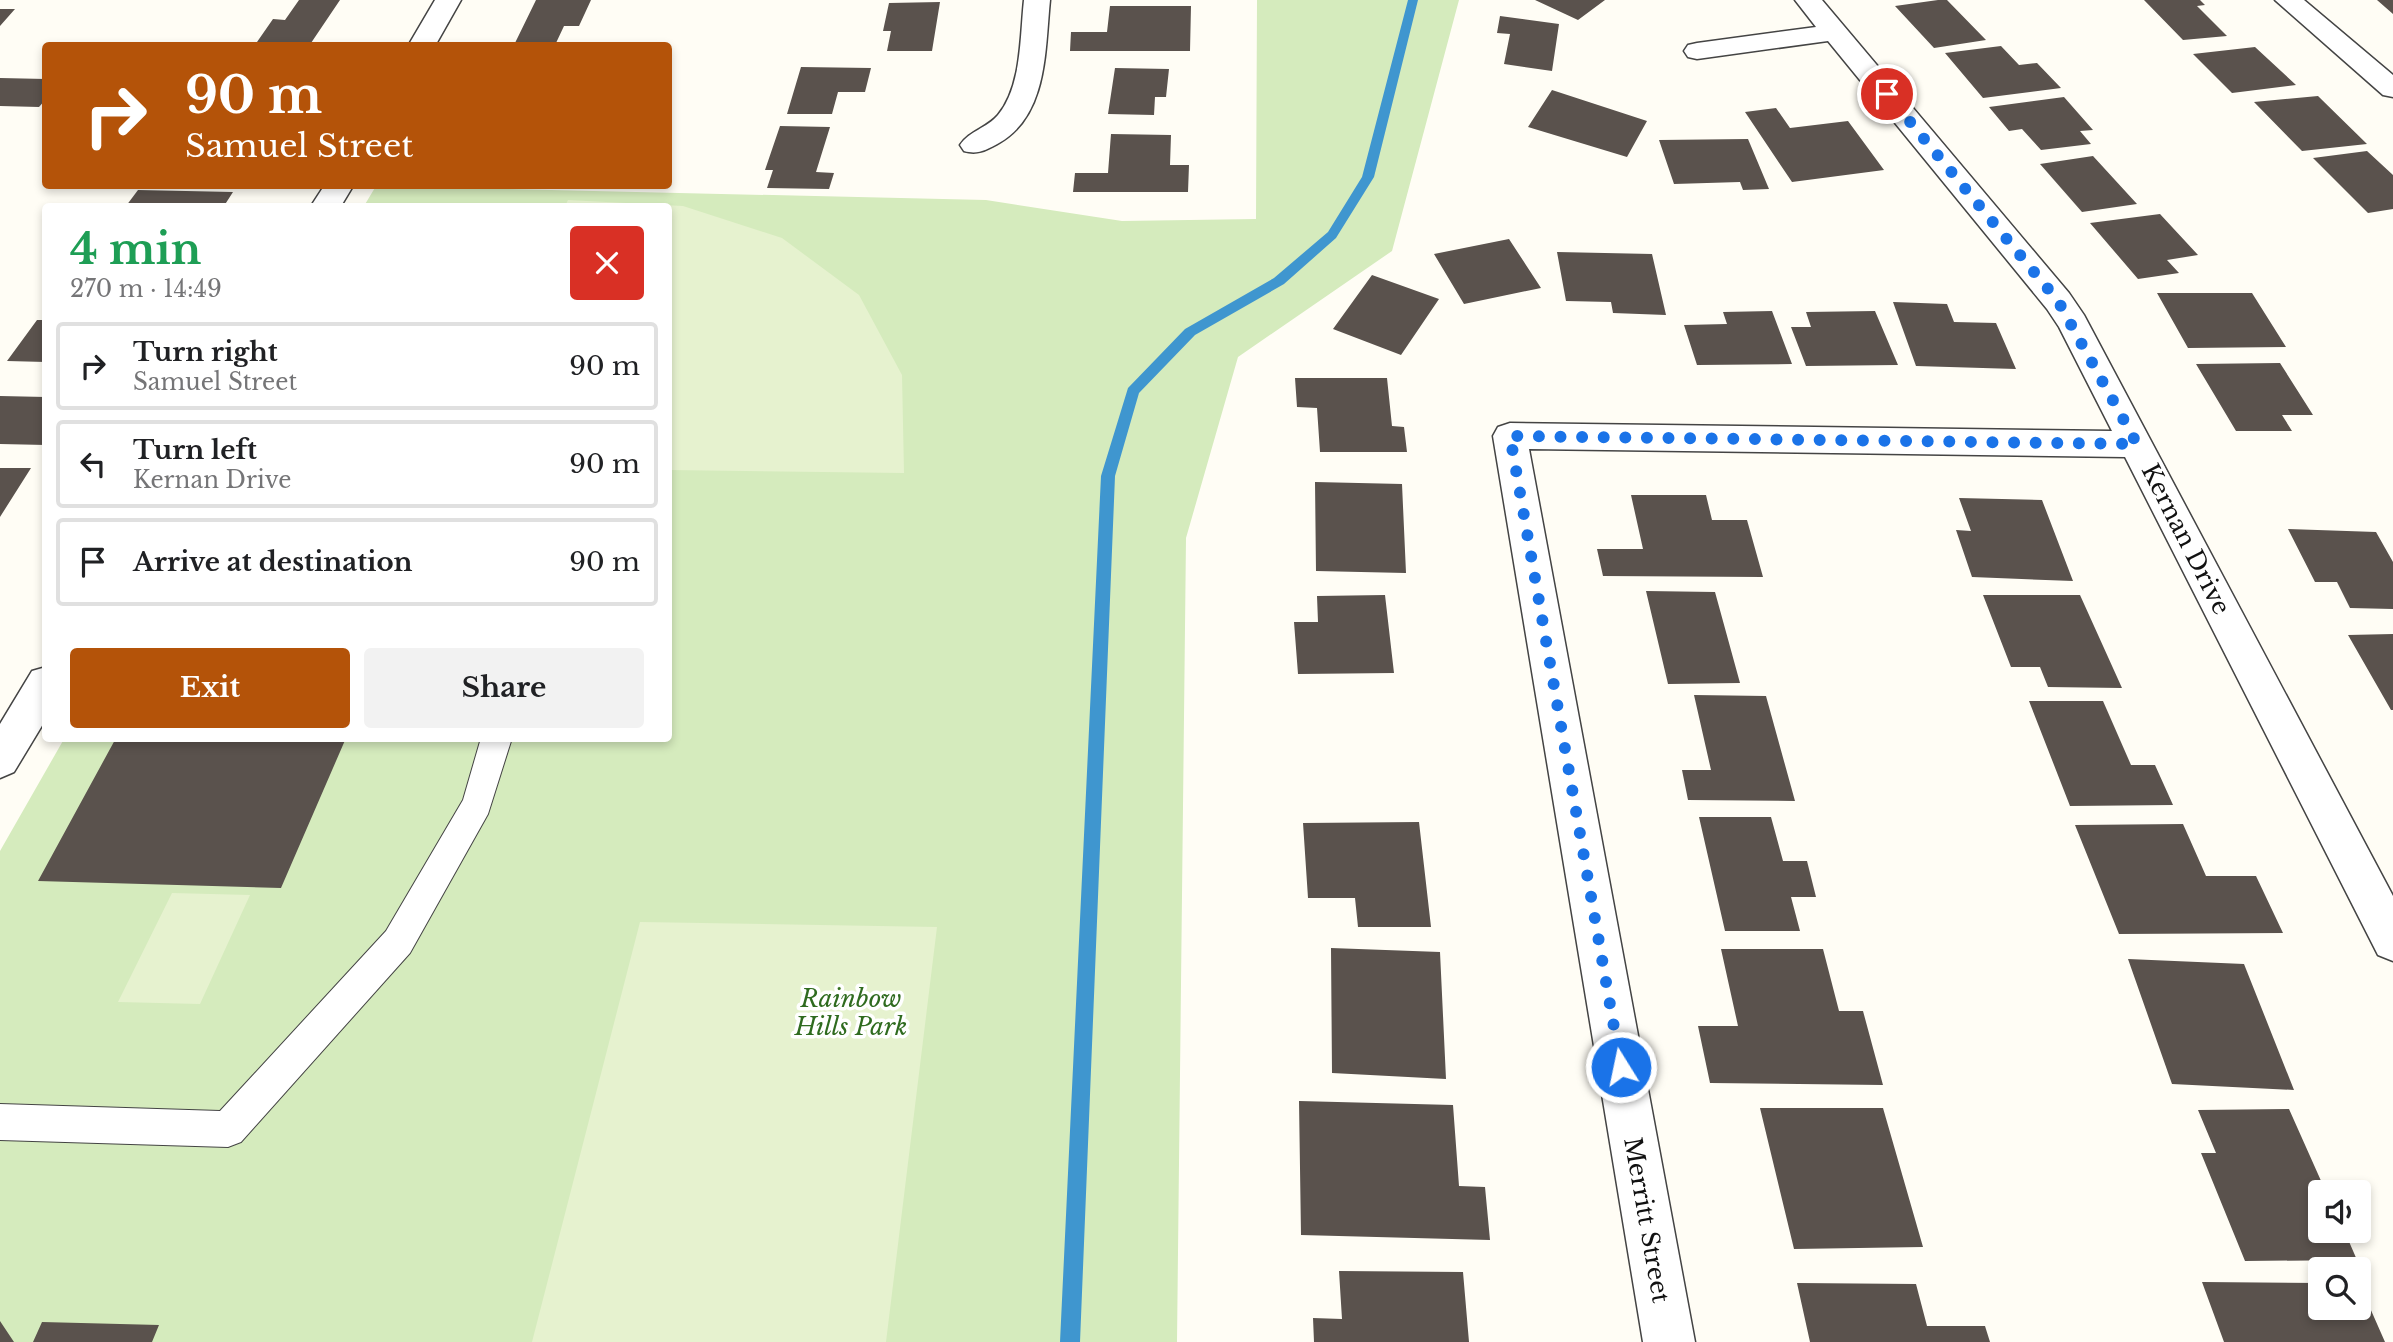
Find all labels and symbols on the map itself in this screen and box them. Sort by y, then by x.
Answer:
pin [1857,64,1917,124]
street label: Kernan Drive [2136,459,2236,619]
park label: Rainbow Hills Park [794,984,907,1041]
position arrow [1584,1030,1658,1104]
street label: Merritt Street [1618,1135,1676,1305]

